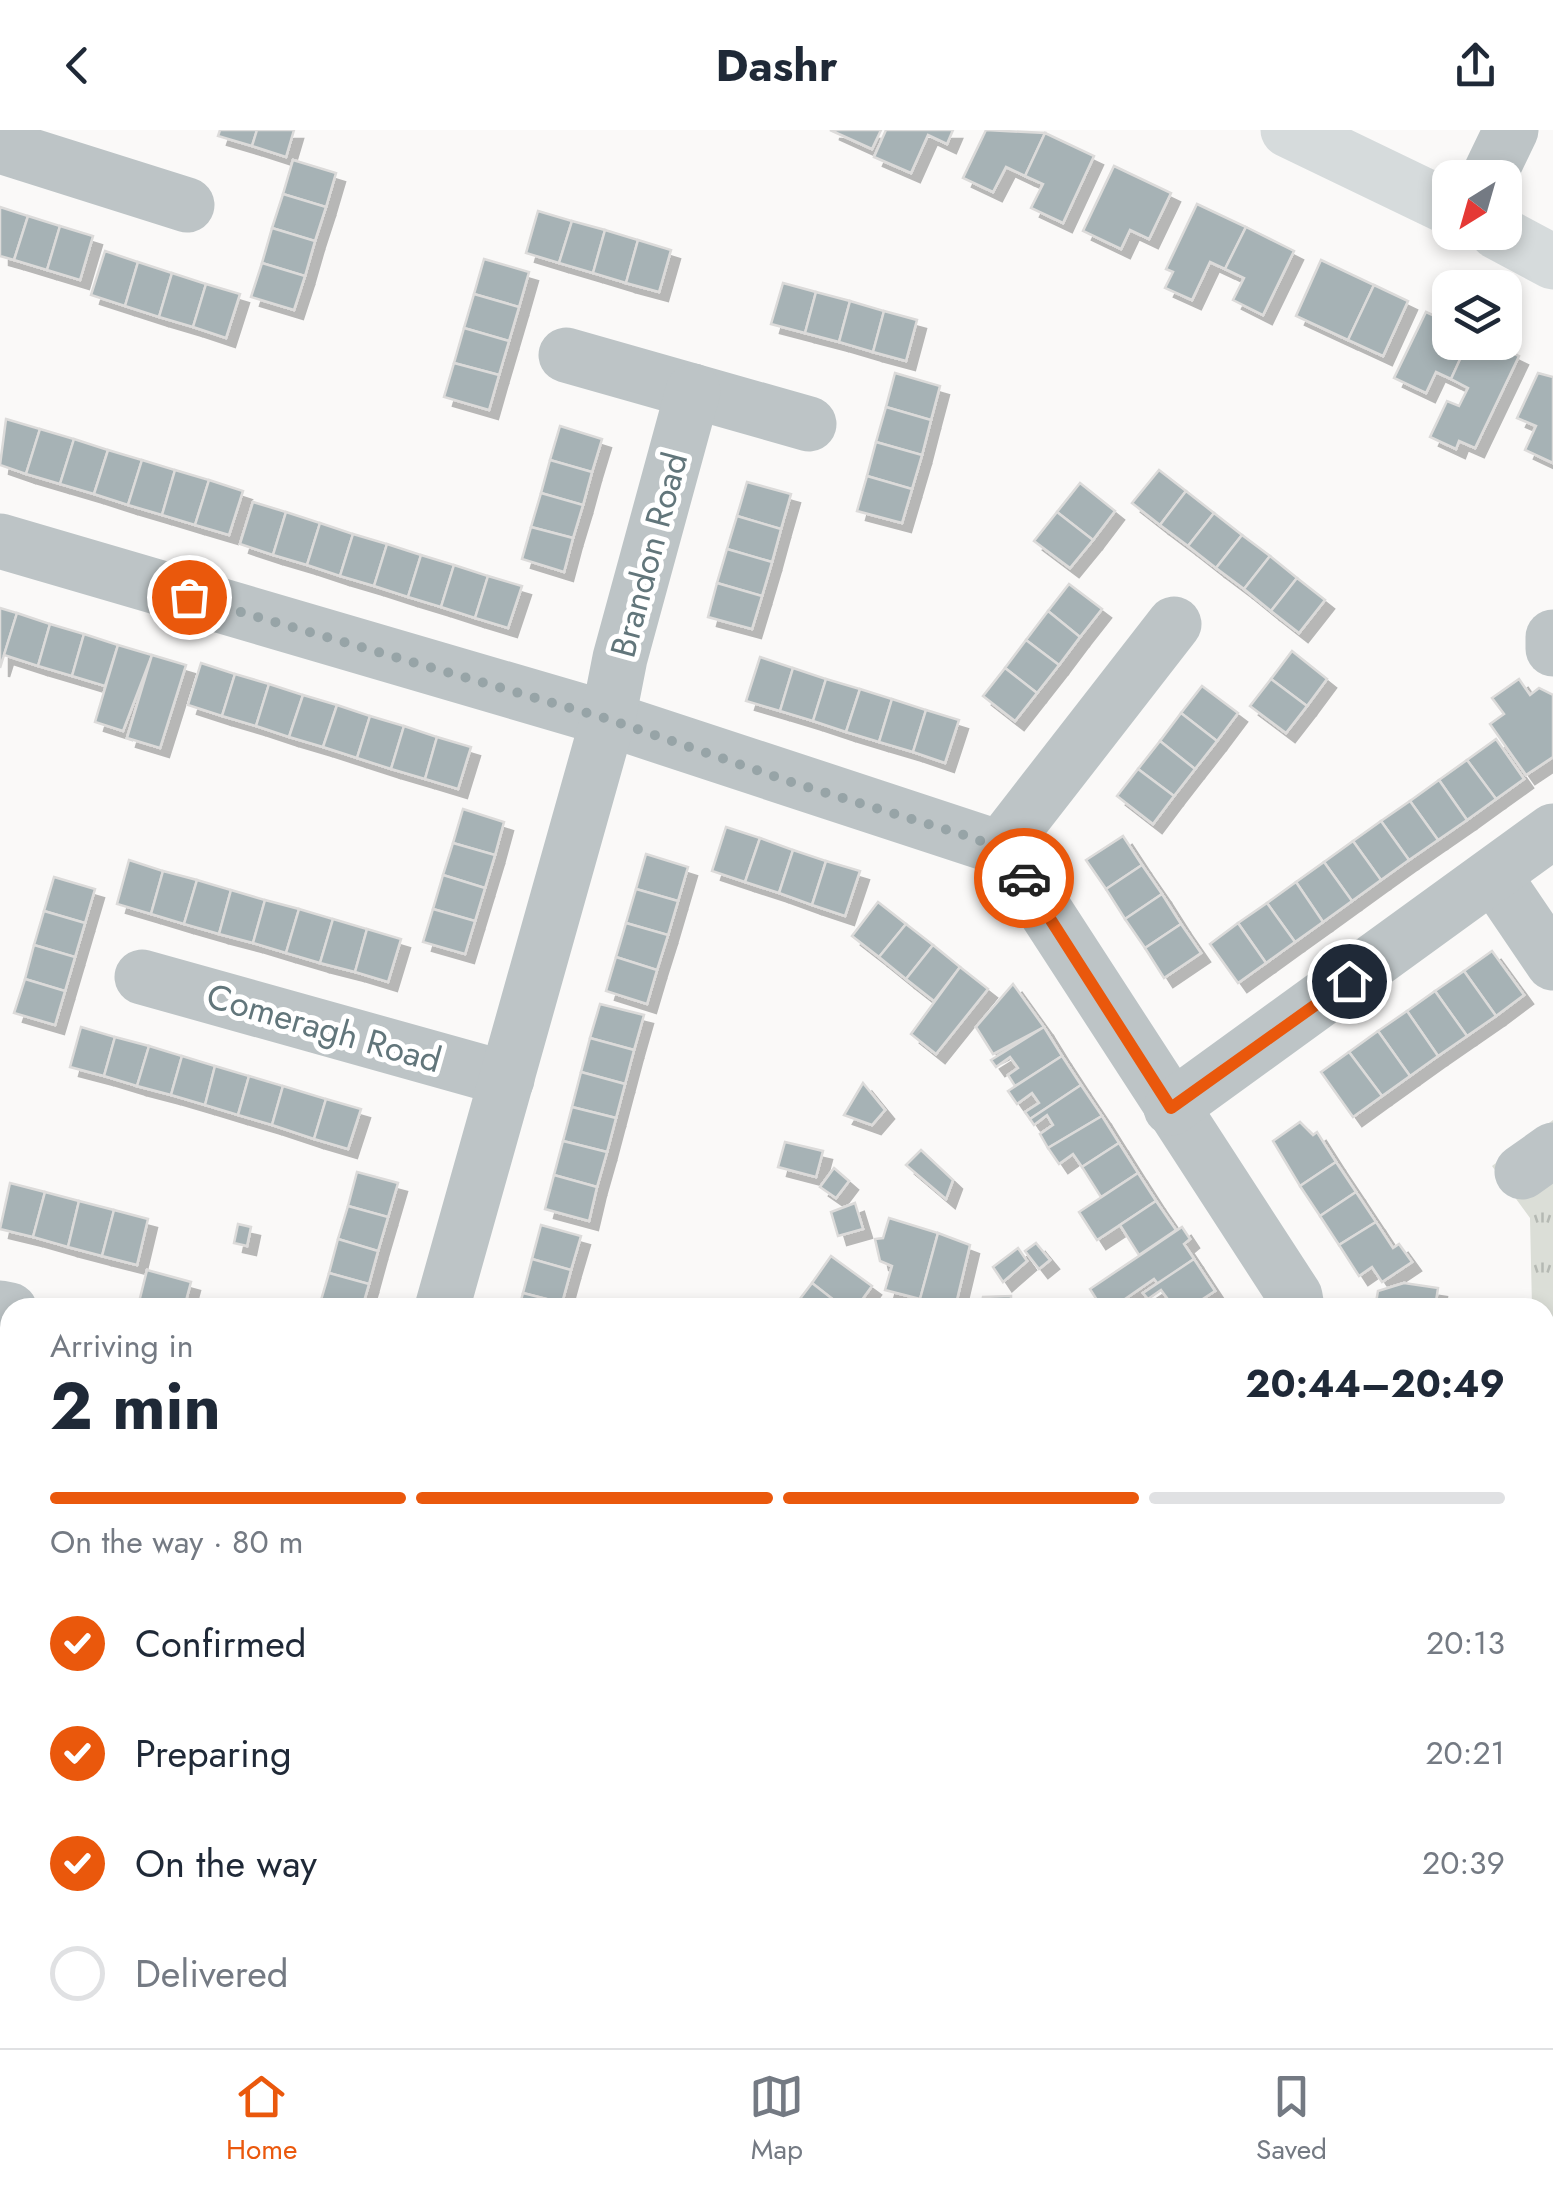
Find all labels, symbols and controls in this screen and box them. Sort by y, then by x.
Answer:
text: Dashr [716,33,837,98]
icon: back [50,38,105,93]
icon: share [1448,38,1503,93]
north arrow [1432,160,1522,250]
map controls [1432,160,1522,360]
button: layers [1432,270,1522,360]
street label: Brandon Road [598,447,700,663]
pin [147,555,232,640]
icon: bag [162,570,217,625]
courier [974,828,1074,928]
icon: car [997,851,1052,906]
pin [1307,939,1392,1024]
icon: home [1322,954,1377,1009]
street label: Comeragh Road [201,971,447,1085]
text: Arriving in [50,1323,194,1369]
text: 20:44–20:49 [1246,1356,1505,1411]
text: 2 min [50,1359,221,1453]
text: On the way · 80 m [50,1519,303,1565]
icon: check [50,1616,105,1671]
text: Confirmed [135,1616,306,1671]
text: 20:13 [1426,1620,1505,1666]
icon: check [50,1726,105,1781]
text: Preparing [135,1726,292,1781]
text: 20:21 [1425,1730,1505,1776]
icon: check [50,1836,105,1891]
text: On the way [135,1836,317,1891]
text: 20:39 [1422,1840,1505,1886]
text: Delivered [135,1946,288,2001]
tab: Home [226,2069,297,2170]
tab: Map [749,2069,804,2170]
tab: Saved [1256,2069,1327,2170]

